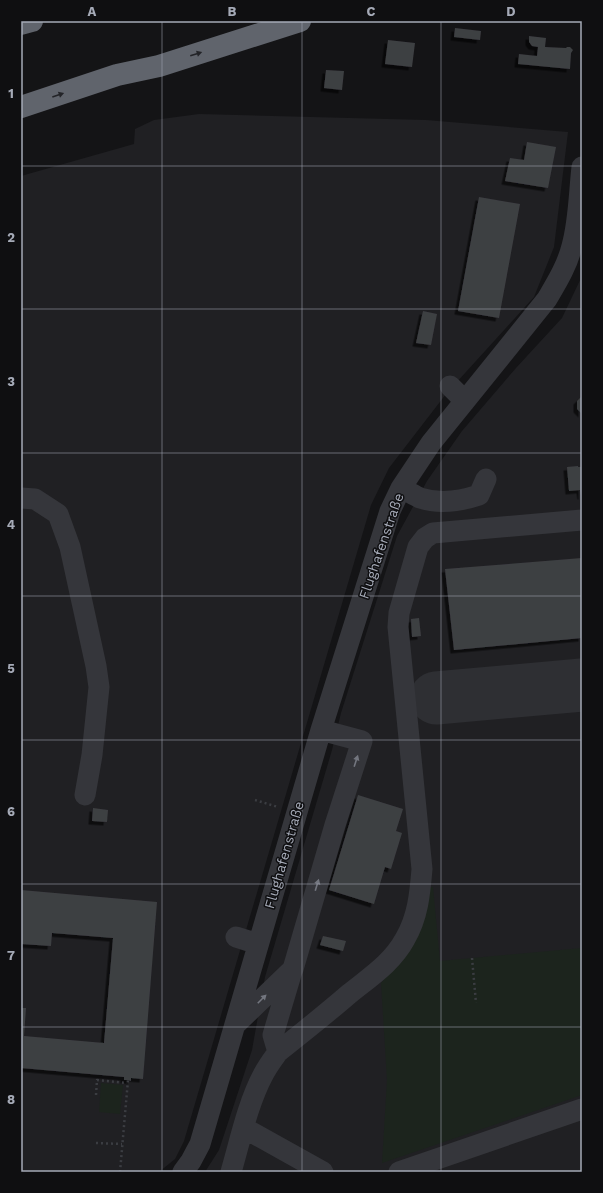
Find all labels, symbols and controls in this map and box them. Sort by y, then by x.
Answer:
text: A [88,4,97,19]
text: B [228,4,237,19]
text: C [367,4,376,19]
text: D [506,4,516,19]
one-way arrow [190,51,202,57]
text: 1 [8,86,14,101]
one-way arrow [52,91,64,97]
text: 2 [7,230,15,245]
text: 3 [7,374,15,389]
street label: Flughafenstraße [355,491,407,601]
text: 4 [7,517,16,532]
text: 5 [7,661,15,676]
one-way arrow [353,754,359,766]
street label: Flughafenstraße [261,799,307,911]
text: 6 [7,804,15,819]
one-way arrow [314,878,320,890]
text: 7 [7,948,15,963]
one-way arrow [257,994,267,1003]
text: 8 [7,1092,15,1107]

